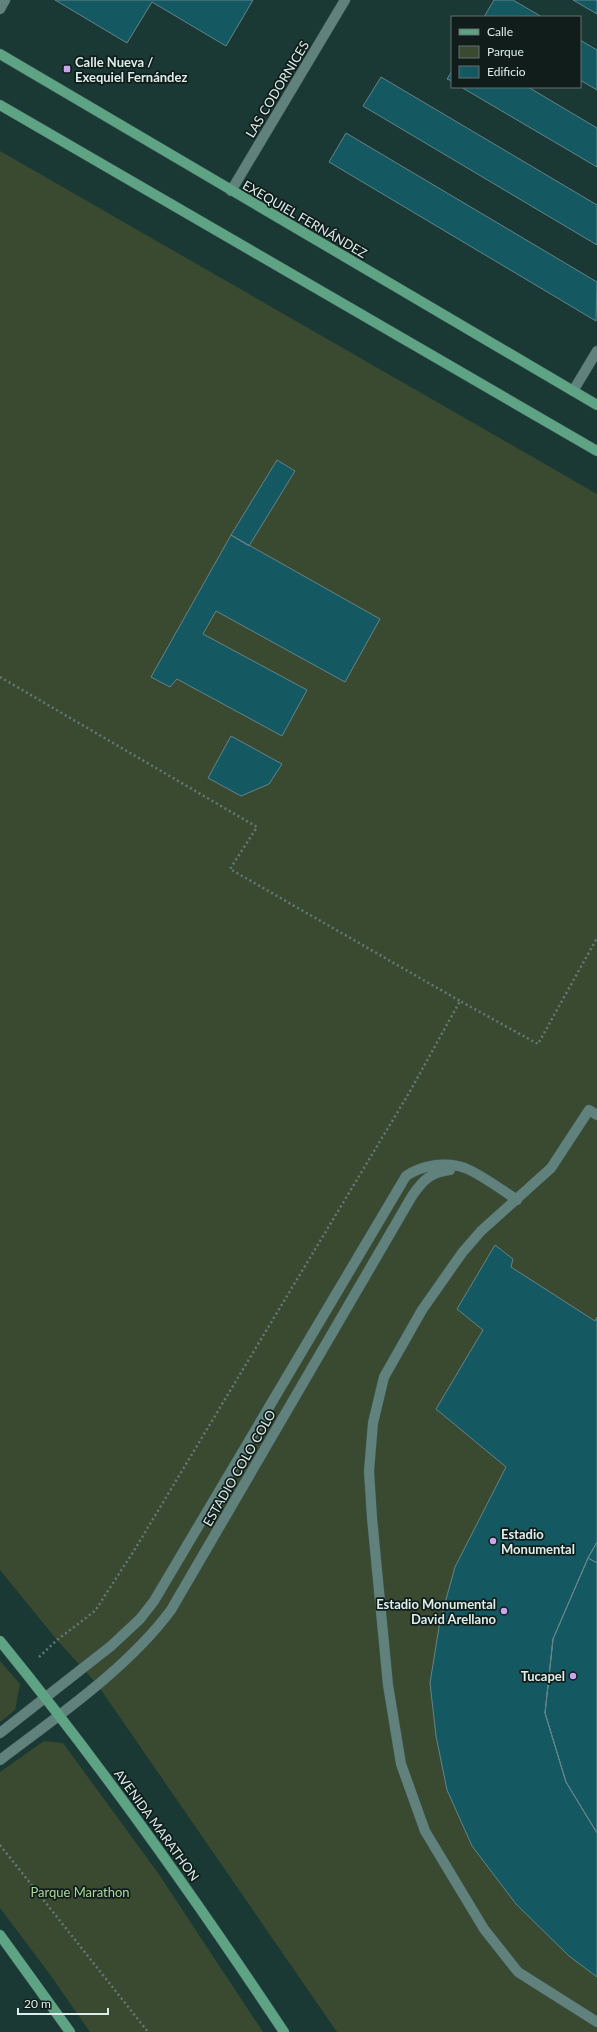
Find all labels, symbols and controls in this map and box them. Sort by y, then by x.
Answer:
legend [451,16,581,88]
text: Calle [487,24,513,39]
street label: LAS CODORNICES [242,38,312,140]
text: Parque [487,44,524,59]
place label: Calle Nueva / Exequiel Fernández [75,54,187,85]
marker: Calle Nueva / Exequiel Fernández [62,64,72,74]
text: Edificio [487,64,526,79]
street label: EXEQUIEL FERNÁNDEZ [240,177,370,261]
street label: ESTADIO COLO COLO [199,1407,279,1529]
place label: Estadio Monumental [501,1526,575,1557]
marker: Estadio Monumental [488,1536,498,1546]
place label: Estadio Monumental David Arellano [376,1596,497,1627]
marker: Estadio Monumental David Arellano [499,1606,509,1616]
place label: Tucapel [521,1668,565,1684]
marker: Tucapel [568,1671,578,1681]
street label: AVENIDA MARATHON [111,1766,203,1884]
park label: Parque Marathon [30,1884,130,1900]
scale bar [18,1990,108,2016]
text: 20 m [24,1996,51,2011]

